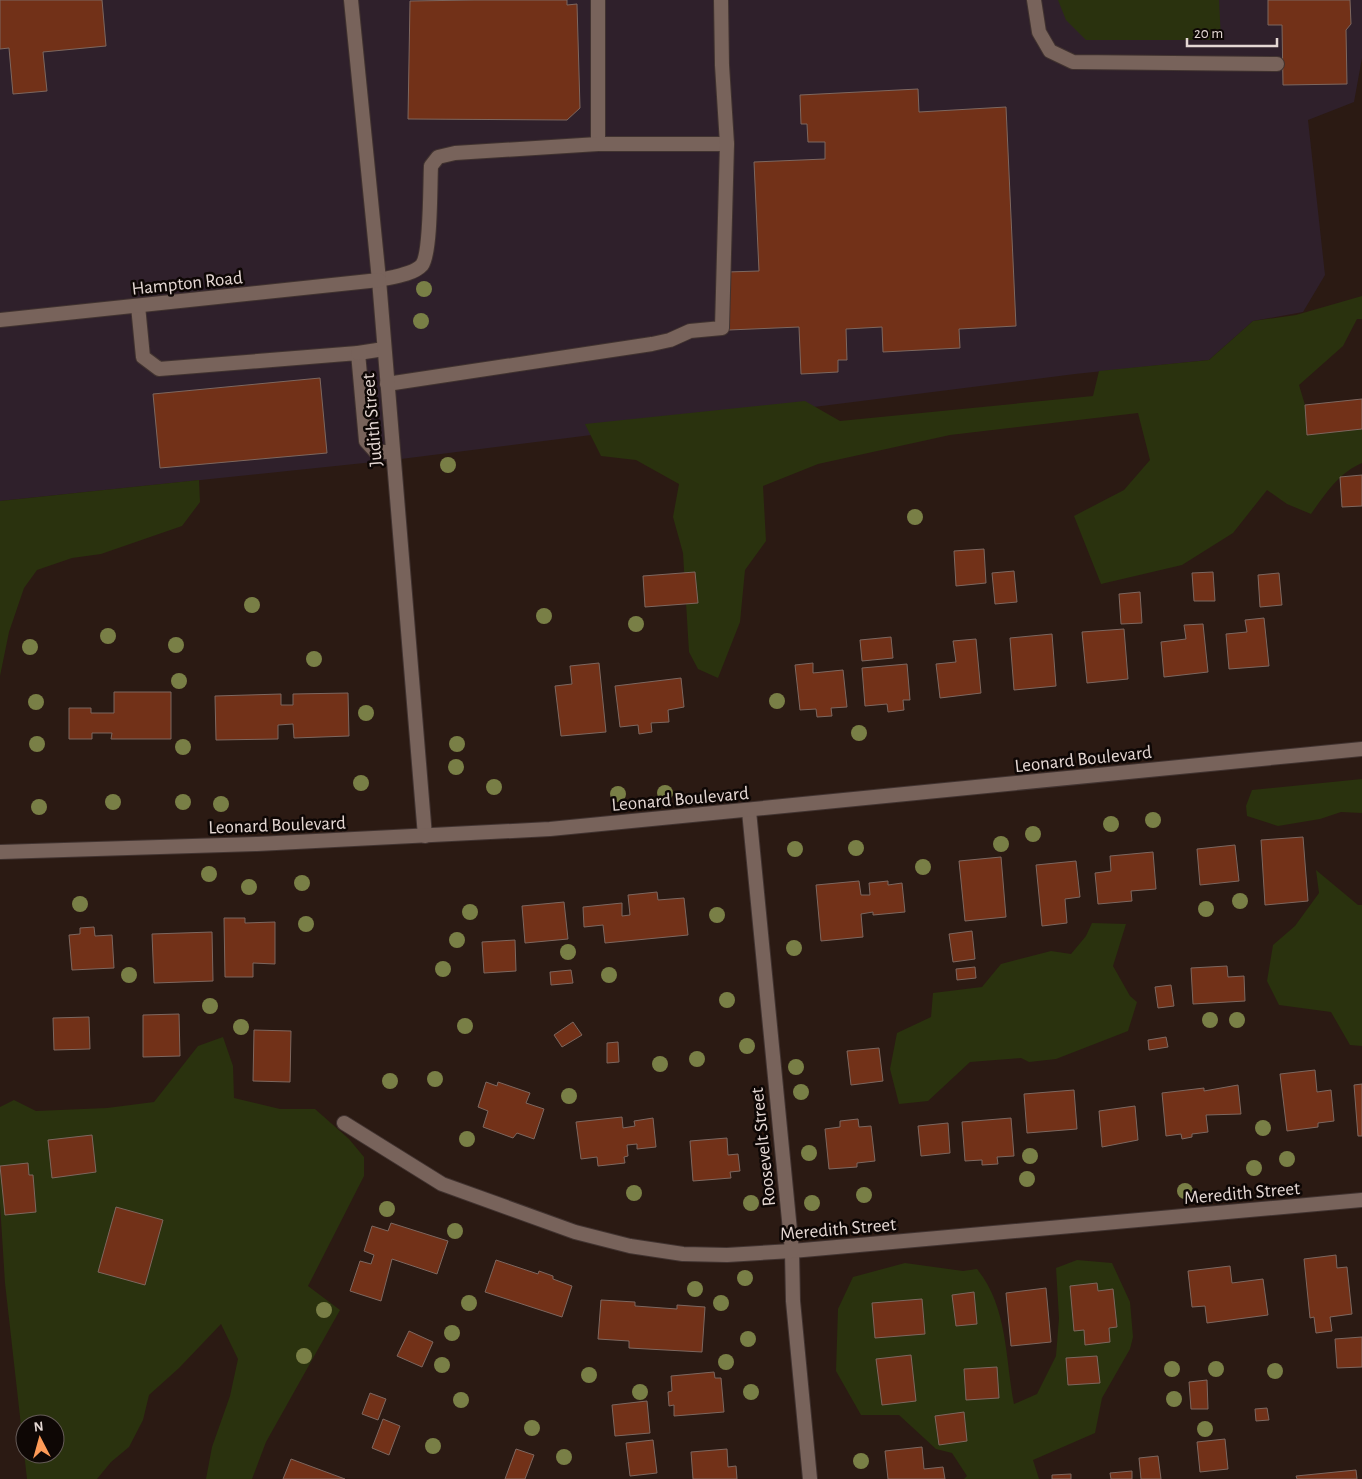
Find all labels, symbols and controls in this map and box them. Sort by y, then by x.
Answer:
scale bar [1187,15,1277,47]
text: 20 m [1194,26,1223,41]
street label: Hampton Road [131,268,244,299]
street label: Judith Street [359,372,386,467]
street label: Leonard Boulevard [1014,743,1153,776]
street label: Leonard Boulevard [611,784,750,815]
street label: Leonard Boulevard [208,814,346,837]
street label: Roosevelt Street [748,1086,779,1207]
street label: Meredith Street [1183,1179,1301,1208]
street label: Meredith Street [779,1215,897,1244]
north arrow [15,1414,65,1464]
text: N [33,1420,44,1435]

